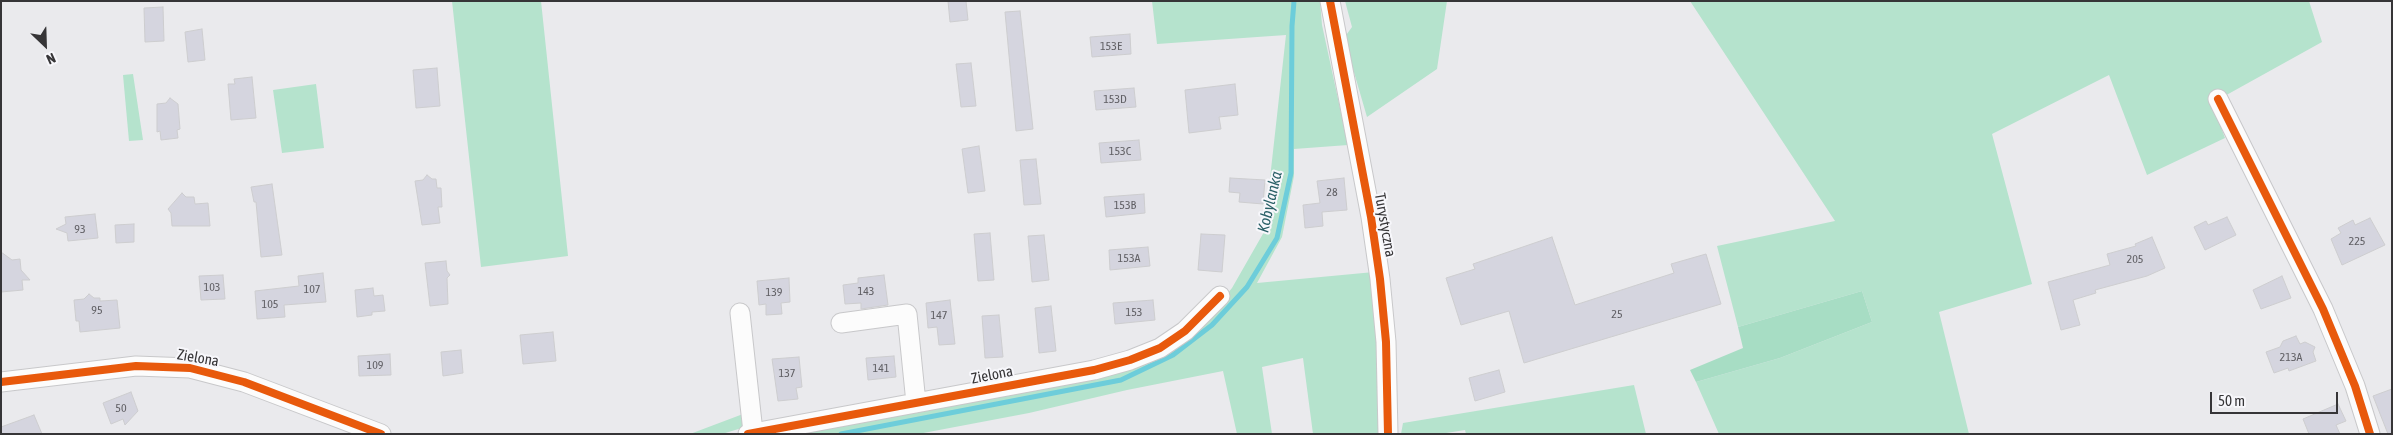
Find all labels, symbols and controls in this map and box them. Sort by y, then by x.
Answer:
north arrow [20,20,70,70]
house number: 153E [1100,39,1122,53]
text: N [44,50,58,68]
house number: 153D [1103,92,1127,106]
house number: 153C [1109,144,1131,158]
water label: Kobylanka [1254,169,1286,235]
house number: 28 [1326,185,1338,199]
street label: Turystyczna [1371,192,1399,258]
house number: 153B [1114,198,1136,212]
house number: 93 [74,222,86,236]
house number: 225 [2349,234,2365,248]
house number: 153A [1118,251,1140,265]
house number: 205 [2127,252,2143,266]
house number: 103 [204,280,220,294]
house number: 107 [304,282,320,296]
house number: 143 [858,284,874,298]
house number: 139 [766,285,782,299]
house number: 105 [262,297,278,311]
house number: 95 [91,303,103,317]
house number: 153 [1126,305,1142,319]
house number: 25 [1611,307,1623,321]
house number: 147 [931,308,947,322]
street label: Zielona [176,345,220,371]
house number: 213A [2280,350,2302,364]
house number: 109 [367,358,383,372]
house number: 141 [873,361,889,375]
street label: Zielona [970,362,1014,388]
house number: 137 [779,366,795,380]
scale bar [2213,382,2340,414]
text: 50 m [2218,392,2245,409]
house number: 50 [115,401,127,415]

